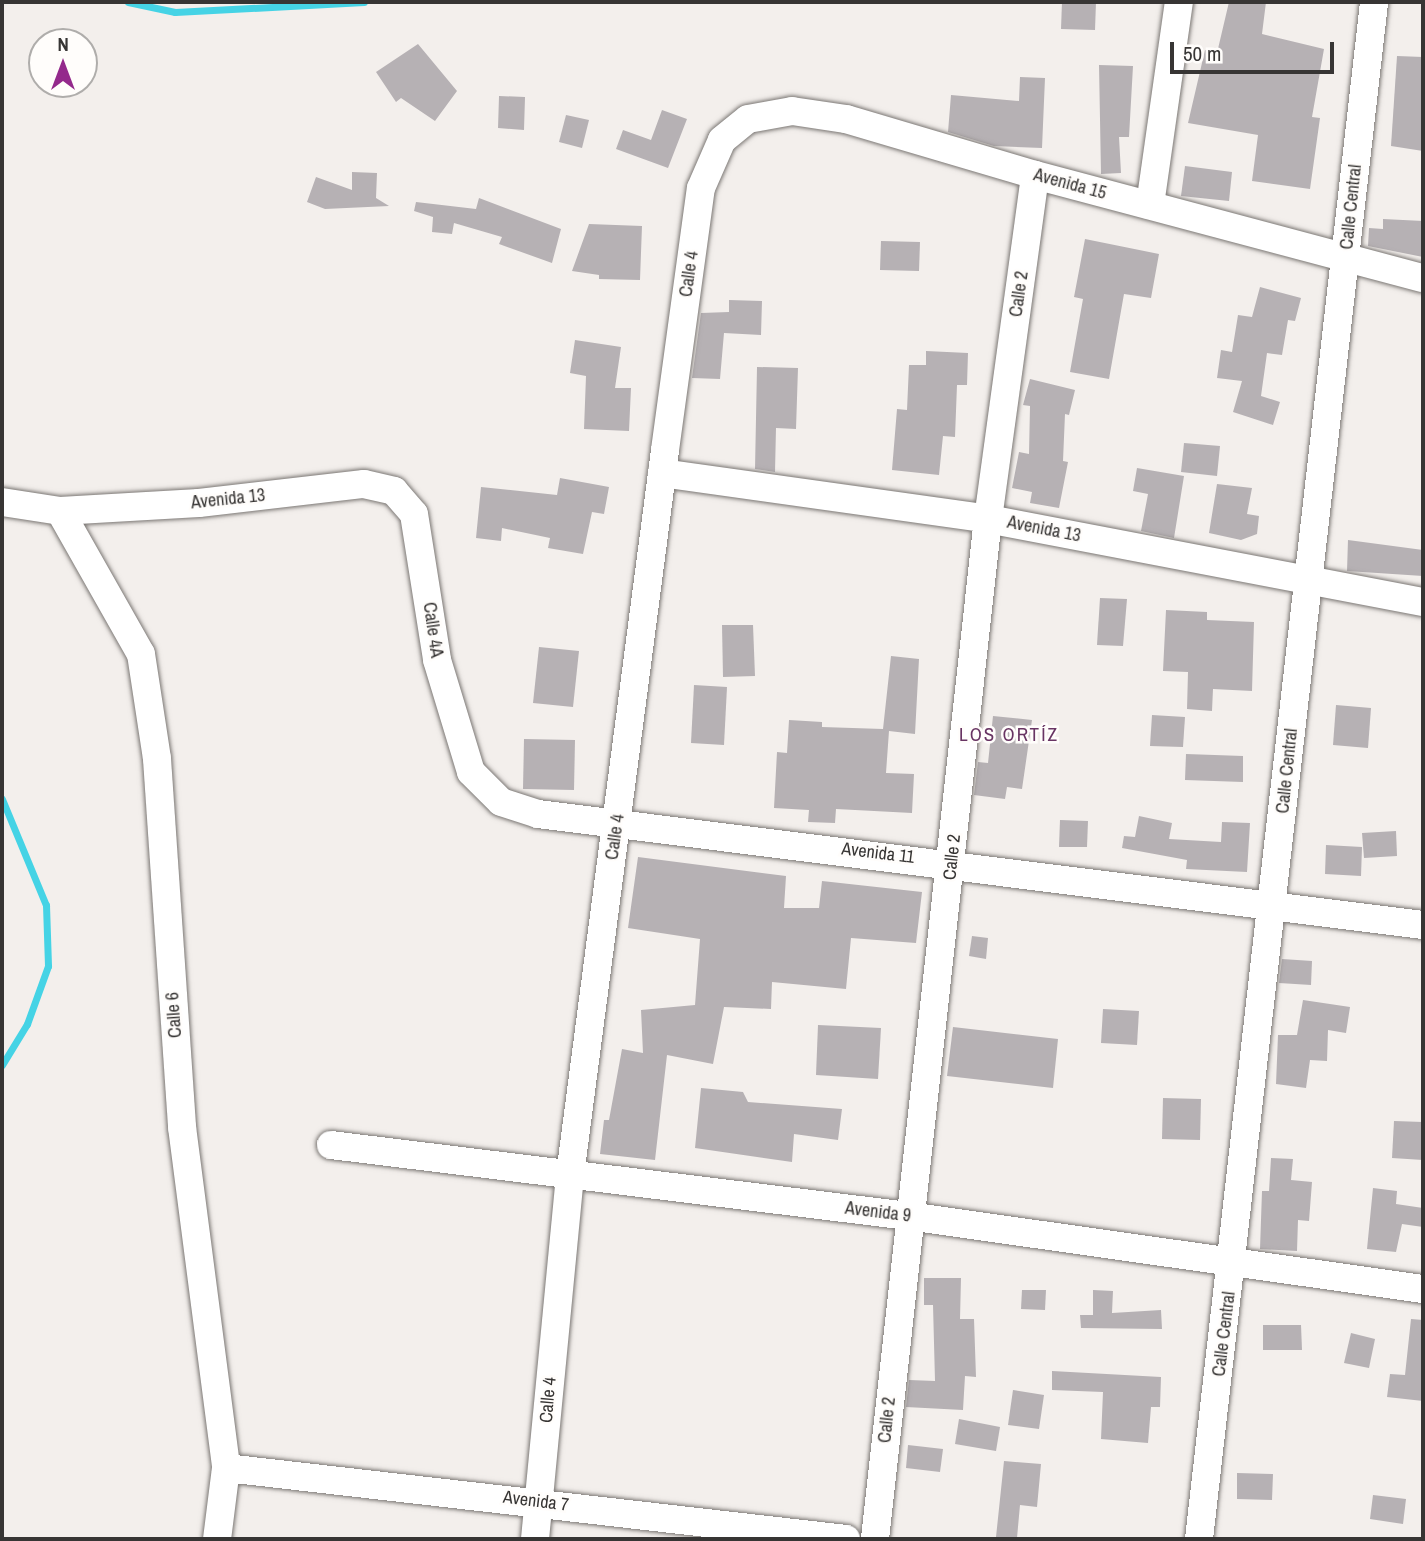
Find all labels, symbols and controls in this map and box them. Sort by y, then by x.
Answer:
north arrow [28,28,98,98]
scale bar [1173,28,1338,72]
text: N [57,31,69,57]
text: 50 m [1183,39,1221,68]
street label: Calle Central [1336,163,1366,251]
street label: Avenida 15 [1031,164,1109,204]
street label: Calle 4 [675,250,703,298]
street label: Calle 2 [1005,270,1033,318]
street label: Avenida 13 [190,484,266,514]
street label: Avenida 13 [1005,511,1083,547]
street label: Calle 4A [418,601,448,659]
district label: LOS ORTÍZ [960,724,1058,746]
street label: Calle Central [1272,727,1302,815]
street label: Calle 4 [601,813,629,861]
street label: Calle 2 [939,833,965,881]
street label: Avenida 11 [840,838,916,868]
street label: Calle 6 [162,991,186,1039]
street label: Avenida 9 [844,1197,912,1227]
street label: Calle Central [1208,1290,1240,1378]
street label: Calle 4 [535,1376,561,1424]
street label: Calle 2 [874,1396,900,1444]
street label: Avenida 7 [502,1486,570,1516]

